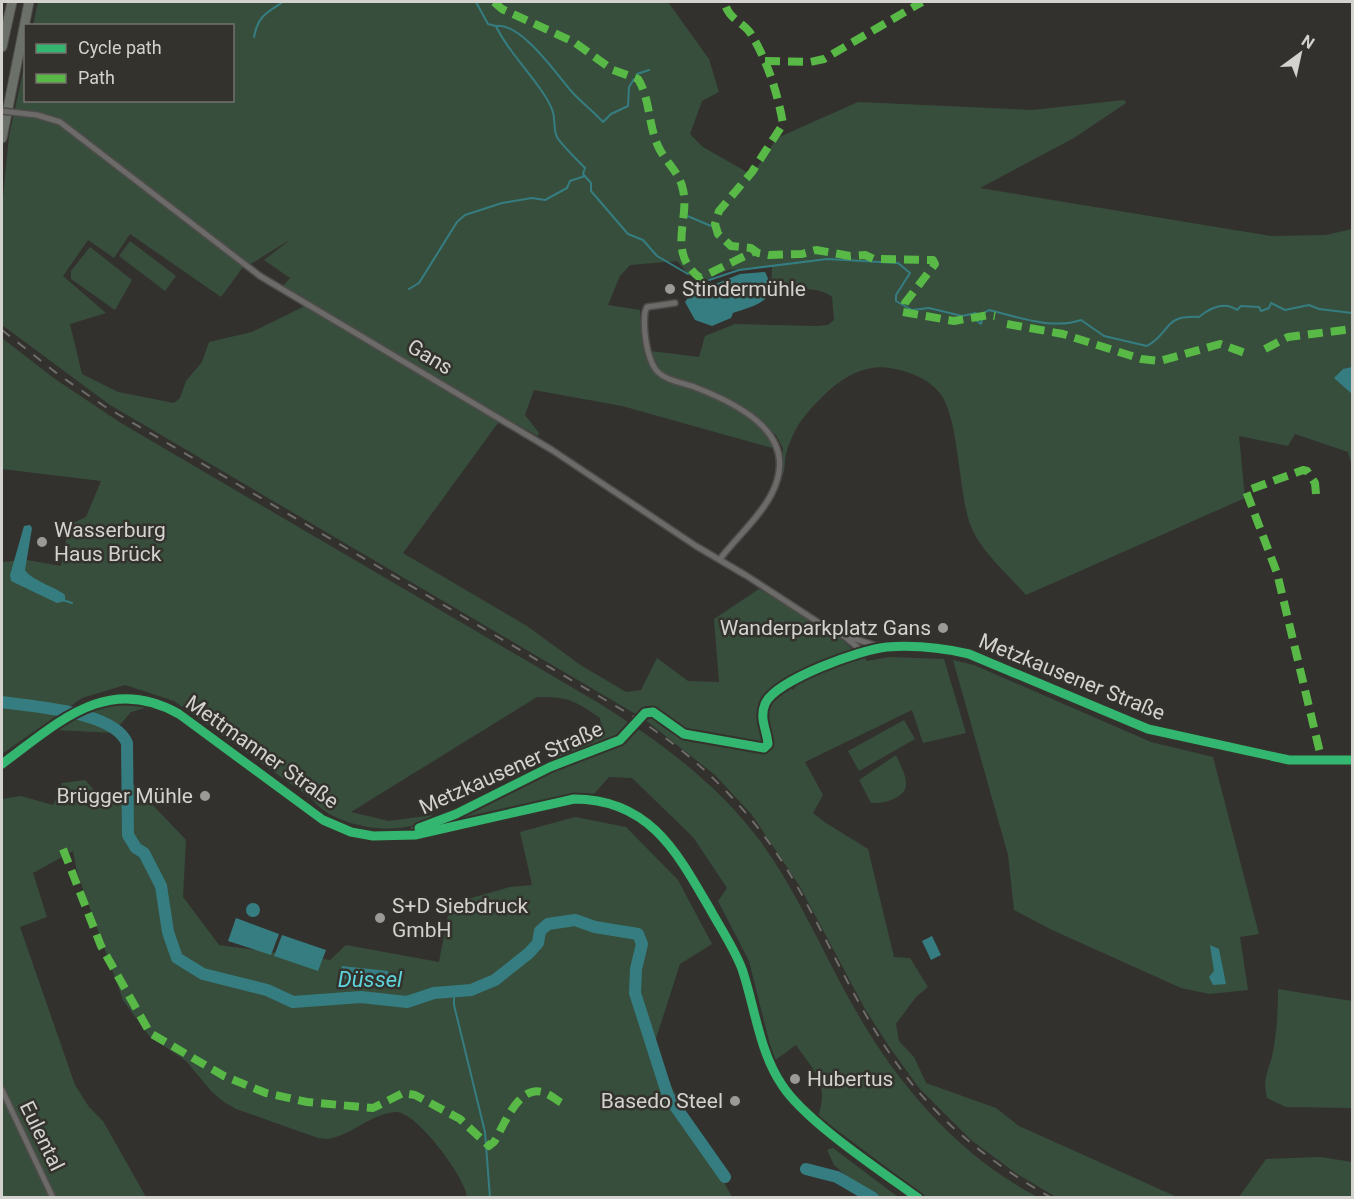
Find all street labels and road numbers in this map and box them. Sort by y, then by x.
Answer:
street label: Gans [403,334,457,380]
street label: Metzkausener Straße [975,629,1169,725]
street label: Mettmanner Straße [181,690,343,814]
street label: Metzkausener Straße [415,717,607,819]
street label: Eulental [15,1097,69,1175]

